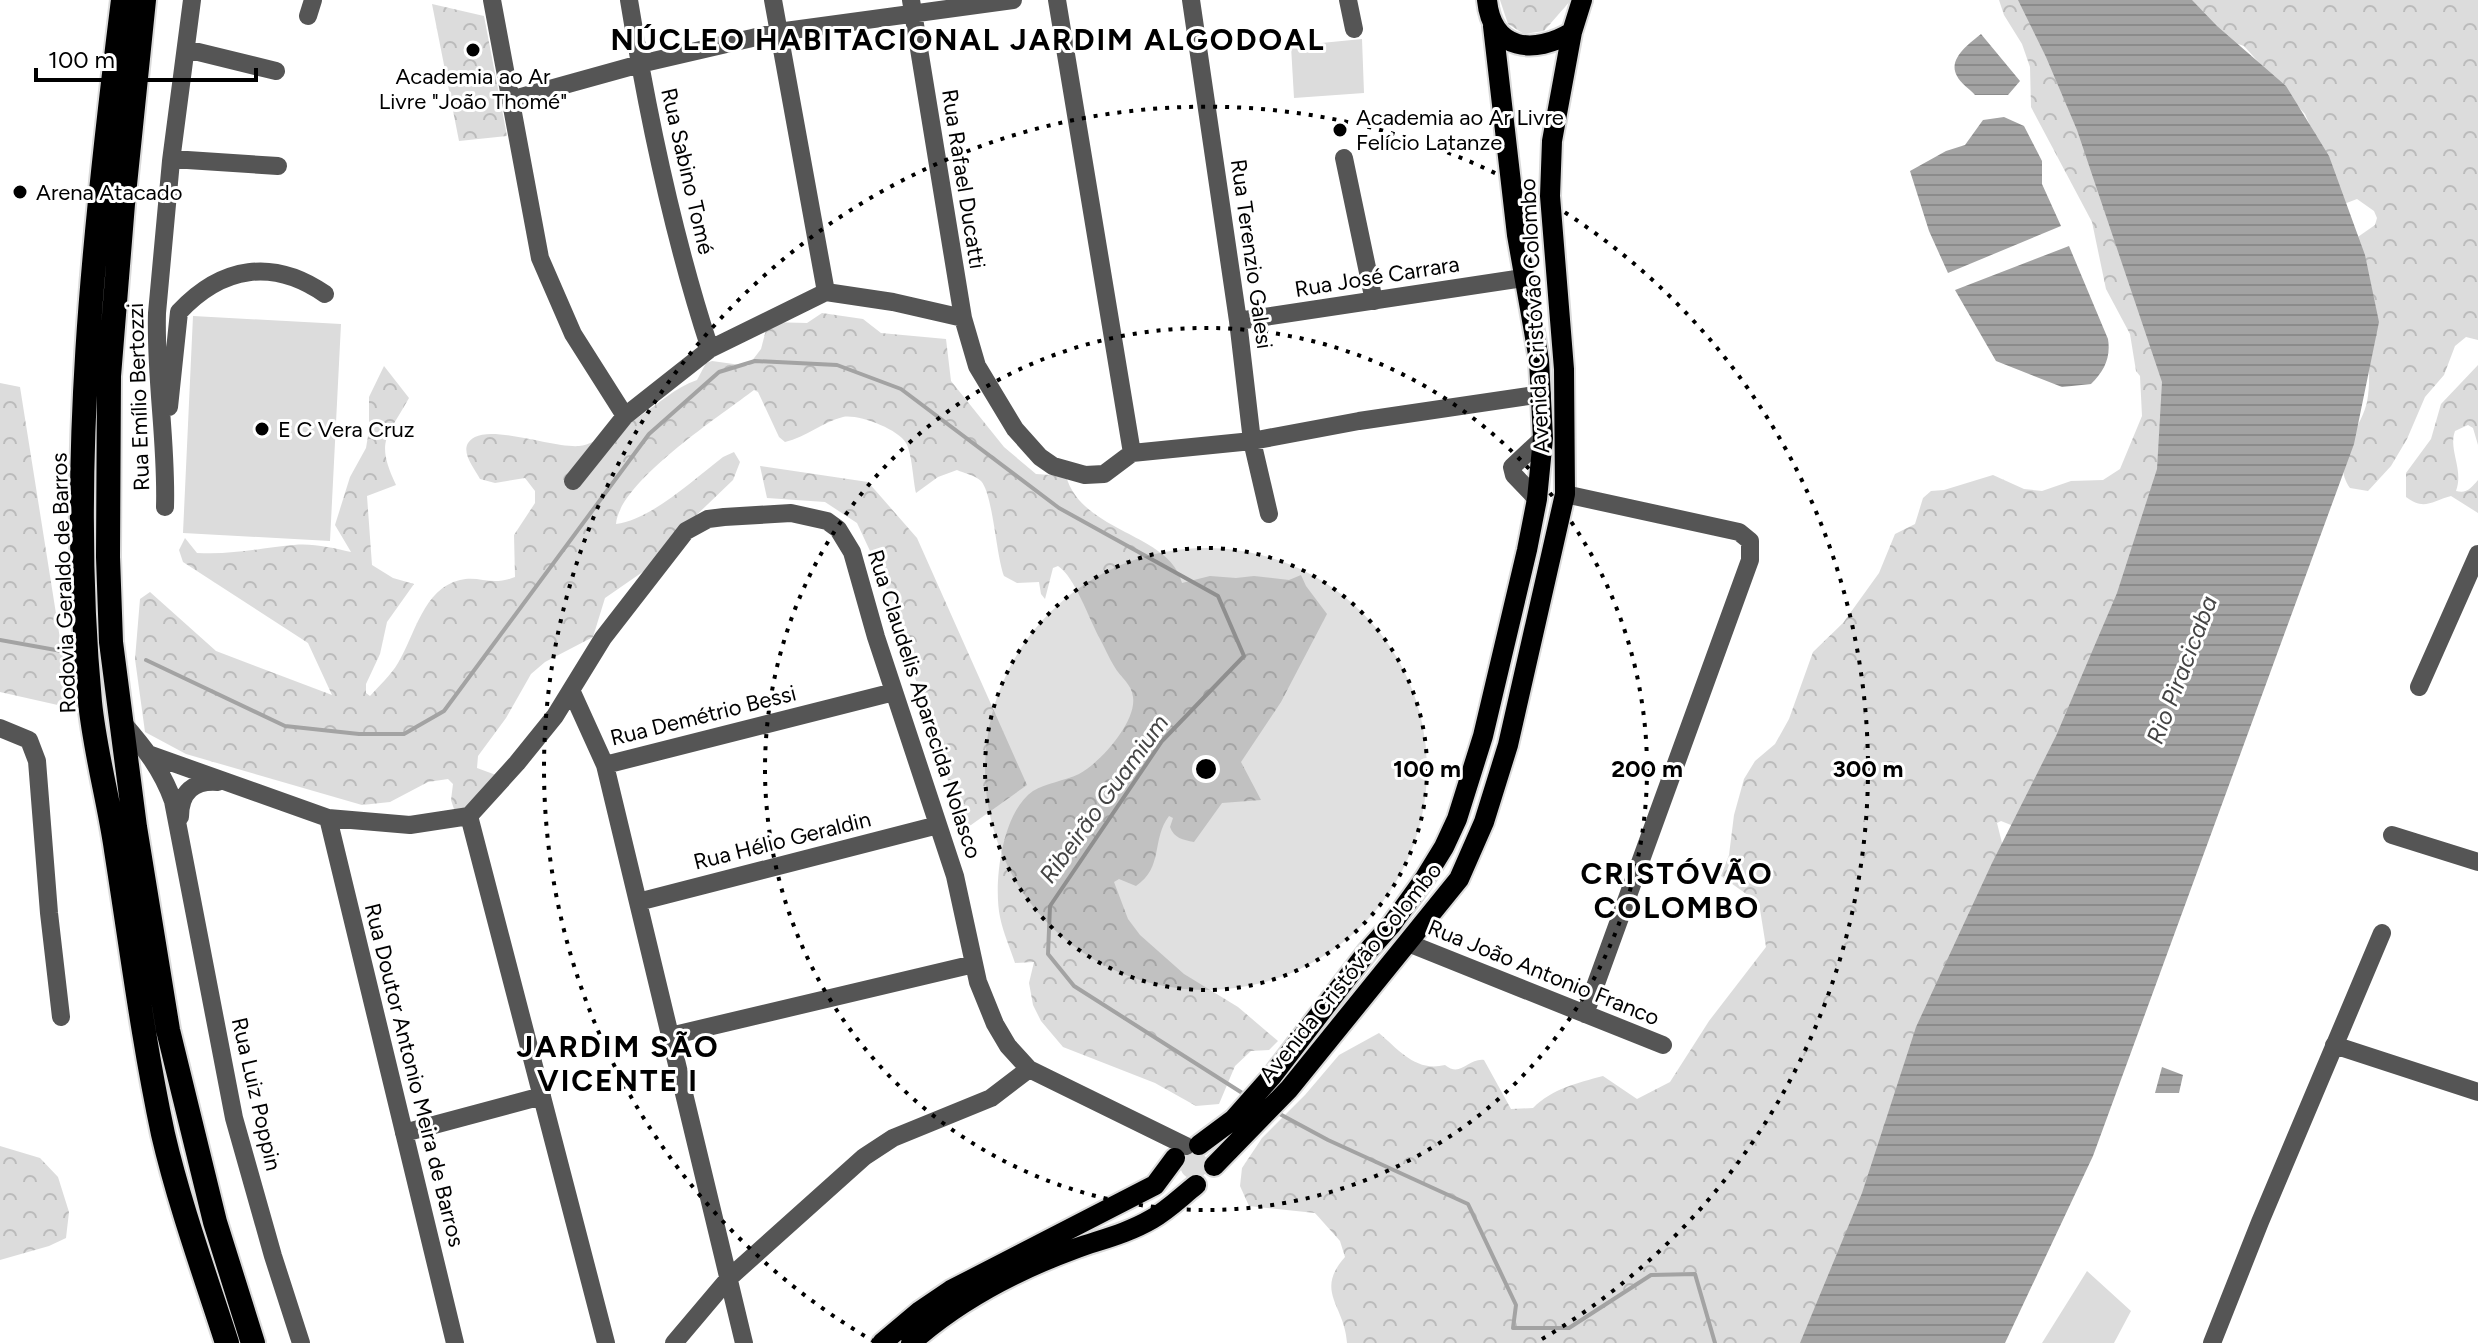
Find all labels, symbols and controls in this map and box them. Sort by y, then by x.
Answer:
district label: NÚCLEO HABITACIONAL JARDIM ALGODOAL [610,21,1326,58]
scale bar [36,32,256,82]
marker: Academia ao Ar Livre "João Thomé" [464,41,482,59]
text: 100 m [48,45,115,74]
place label: Academia ao Ar Livre "João Thomé" [379,63,567,115]
street label: Rua Sabino Tomé [655,85,720,257]
street label: Rua Rafael Ducatti [936,87,991,271]
place label: Academia ao Ar Livre Felício Latanze [1356,104,1564,156]
marker: Academia ao Ar Livre Felício Latanze [1331,121,1349,139]
street label: Rua Terenzio Galesi [1225,157,1278,351]
street label: Avenida Cristóvão Colombo [1514,178,1555,454]
place label: Arena Atacado [36,179,182,206]
marker: Arena Atacado [11,183,29,201]
street label: Rua José Carrara [1293,250,1461,303]
street label: Rua Emílio Bertozzi [122,302,155,492]
place label: E C Vera Cruz [278,416,415,443]
marker: E C Vera Cruz [253,420,271,438]
street label: Rodovia Geraldo de Barros [45,452,82,714]
street label: Rua Claudelis Aparecida Nolasco [862,546,987,862]
water label: Rio Piracicaba [2140,592,2223,748]
street label: Rua Demétrio Bessi [607,679,799,752]
water label: Ribeirão Guamium [1033,709,1174,889]
text: 100 m [1393,754,1461,783]
text: 200 m [1611,754,1683,783]
text: 300 m [1832,754,1904,783]
centre of rings [1192,755,1220,783]
street label: Rua Hélio Geraldin [691,805,874,876]
district label: CRISTÓVÃO COLOMBO [1580,855,1774,926]
street label: Avenida Cristóvão Colombo [1253,857,1448,1088]
street label: Rua Doutor Antonio Meira de Barros [359,900,470,1250]
street label: Rua João Antonio Franco [1424,914,1664,1031]
street label: Rua Luiz Poppin [226,1015,287,1173]
district label: JARDIM SÃO VICENTE I [516,1028,720,1099]

